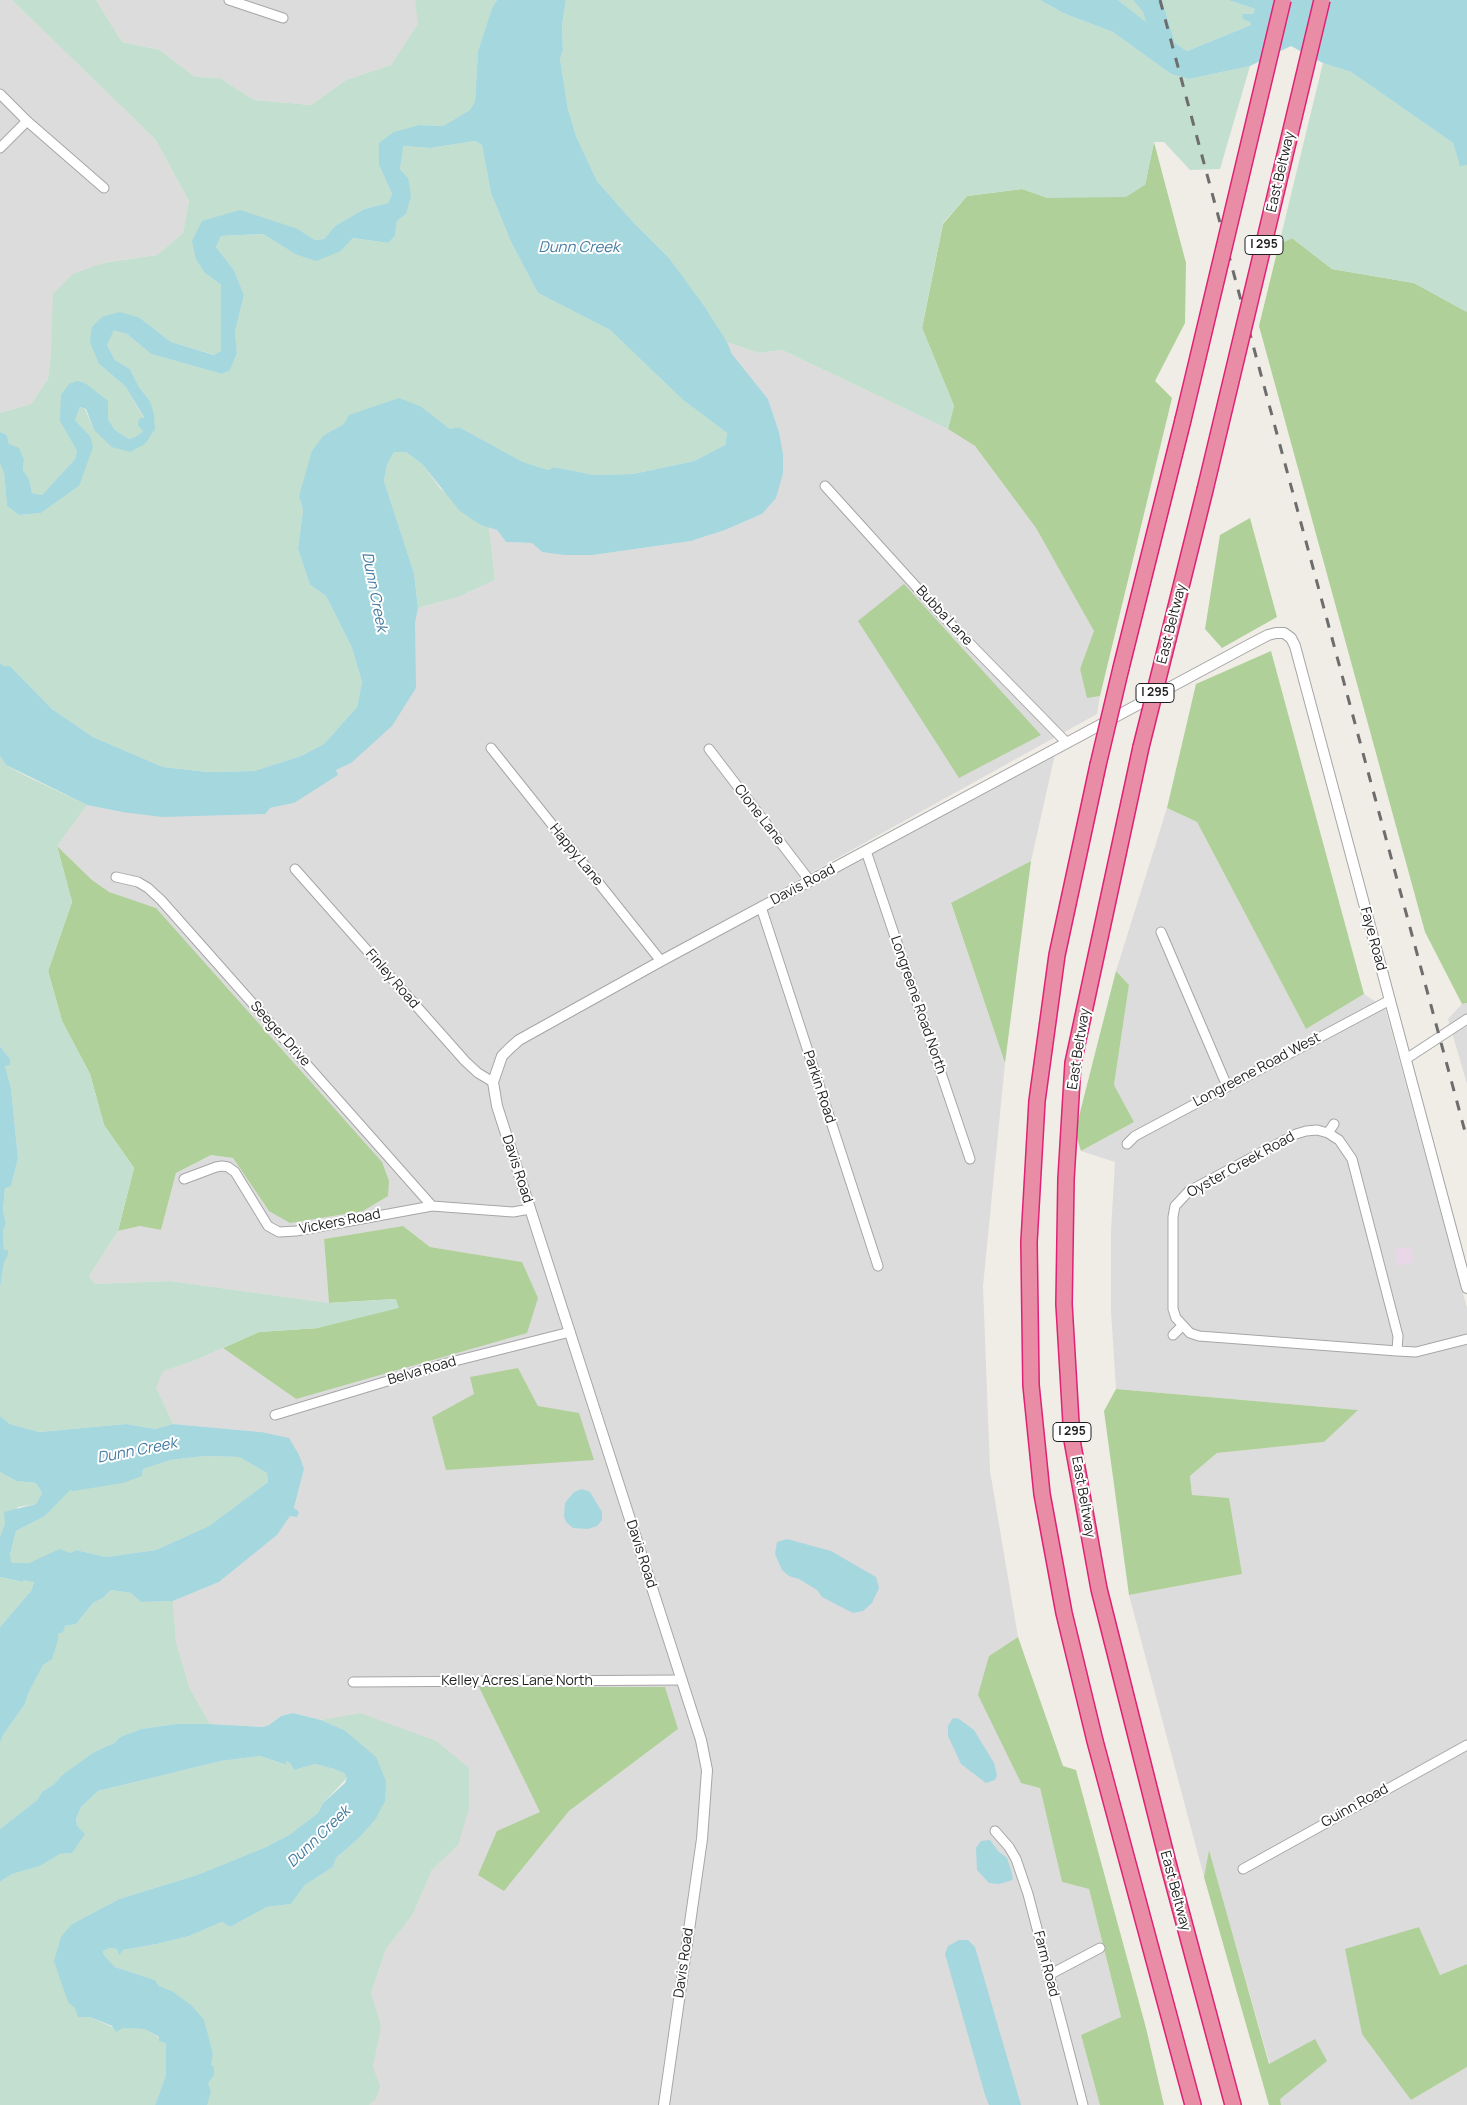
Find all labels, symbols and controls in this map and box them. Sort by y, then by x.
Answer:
street label: East Beltway [1264,130,1298,214]
road number: I 295 [1245,236,1283,254]
water label: Dunn Creek [539,239,619,257]
water label: Dunn Creek [357,551,391,633]
street label: East Beltway [1154,582,1190,666]
street label: Bubba Lane [912,583,976,649]
road number: I 295 [1136,684,1174,702]
street label: Clone Lane [730,781,788,849]
street label: Happy Lane [546,820,606,890]
street label: Davis Road [768,861,838,909]
street label: Faye Road [1356,905,1390,973]
street label: Longreene Road North [886,934,950,1076]
street label: Finley Road [362,946,422,1012]
street label: Seeger Drive [246,998,314,1070]
street label: East Beltway [1064,1007,1094,1091]
street label: Longreene Road West [1190,1029,1324,1111]
street label: Parkin Road [799,1049,839,1125]
street label: Oyster Creek Road [1184,1128,1298,1202]
street label: Davis Road [498,1133,536,1205]
street label: Vickers Road [298,1206,382,1238]
street label: Belva Road [386,1353,458,1389]
road number: I 295 [1053,1422,1091,1441]
water label: Dunn Creek [96,1434,178,1468]
street label: East Beltway [1068,1455,1098,1539]
street label: Davis Road [622,1518,660,1590]
street label: Kelley Acres Lane North [441,1673,593,1689]
street label: Guinn Road [1319,1781,1391,1831]
water label: Dunn Creek [284,1802,354,1872]
street label: East Beltway [1156,1849,1194,1933]
street label: Davis Road [671,1927,697,1999]
street label: Farm Road [1030,1929,1062,1999]

